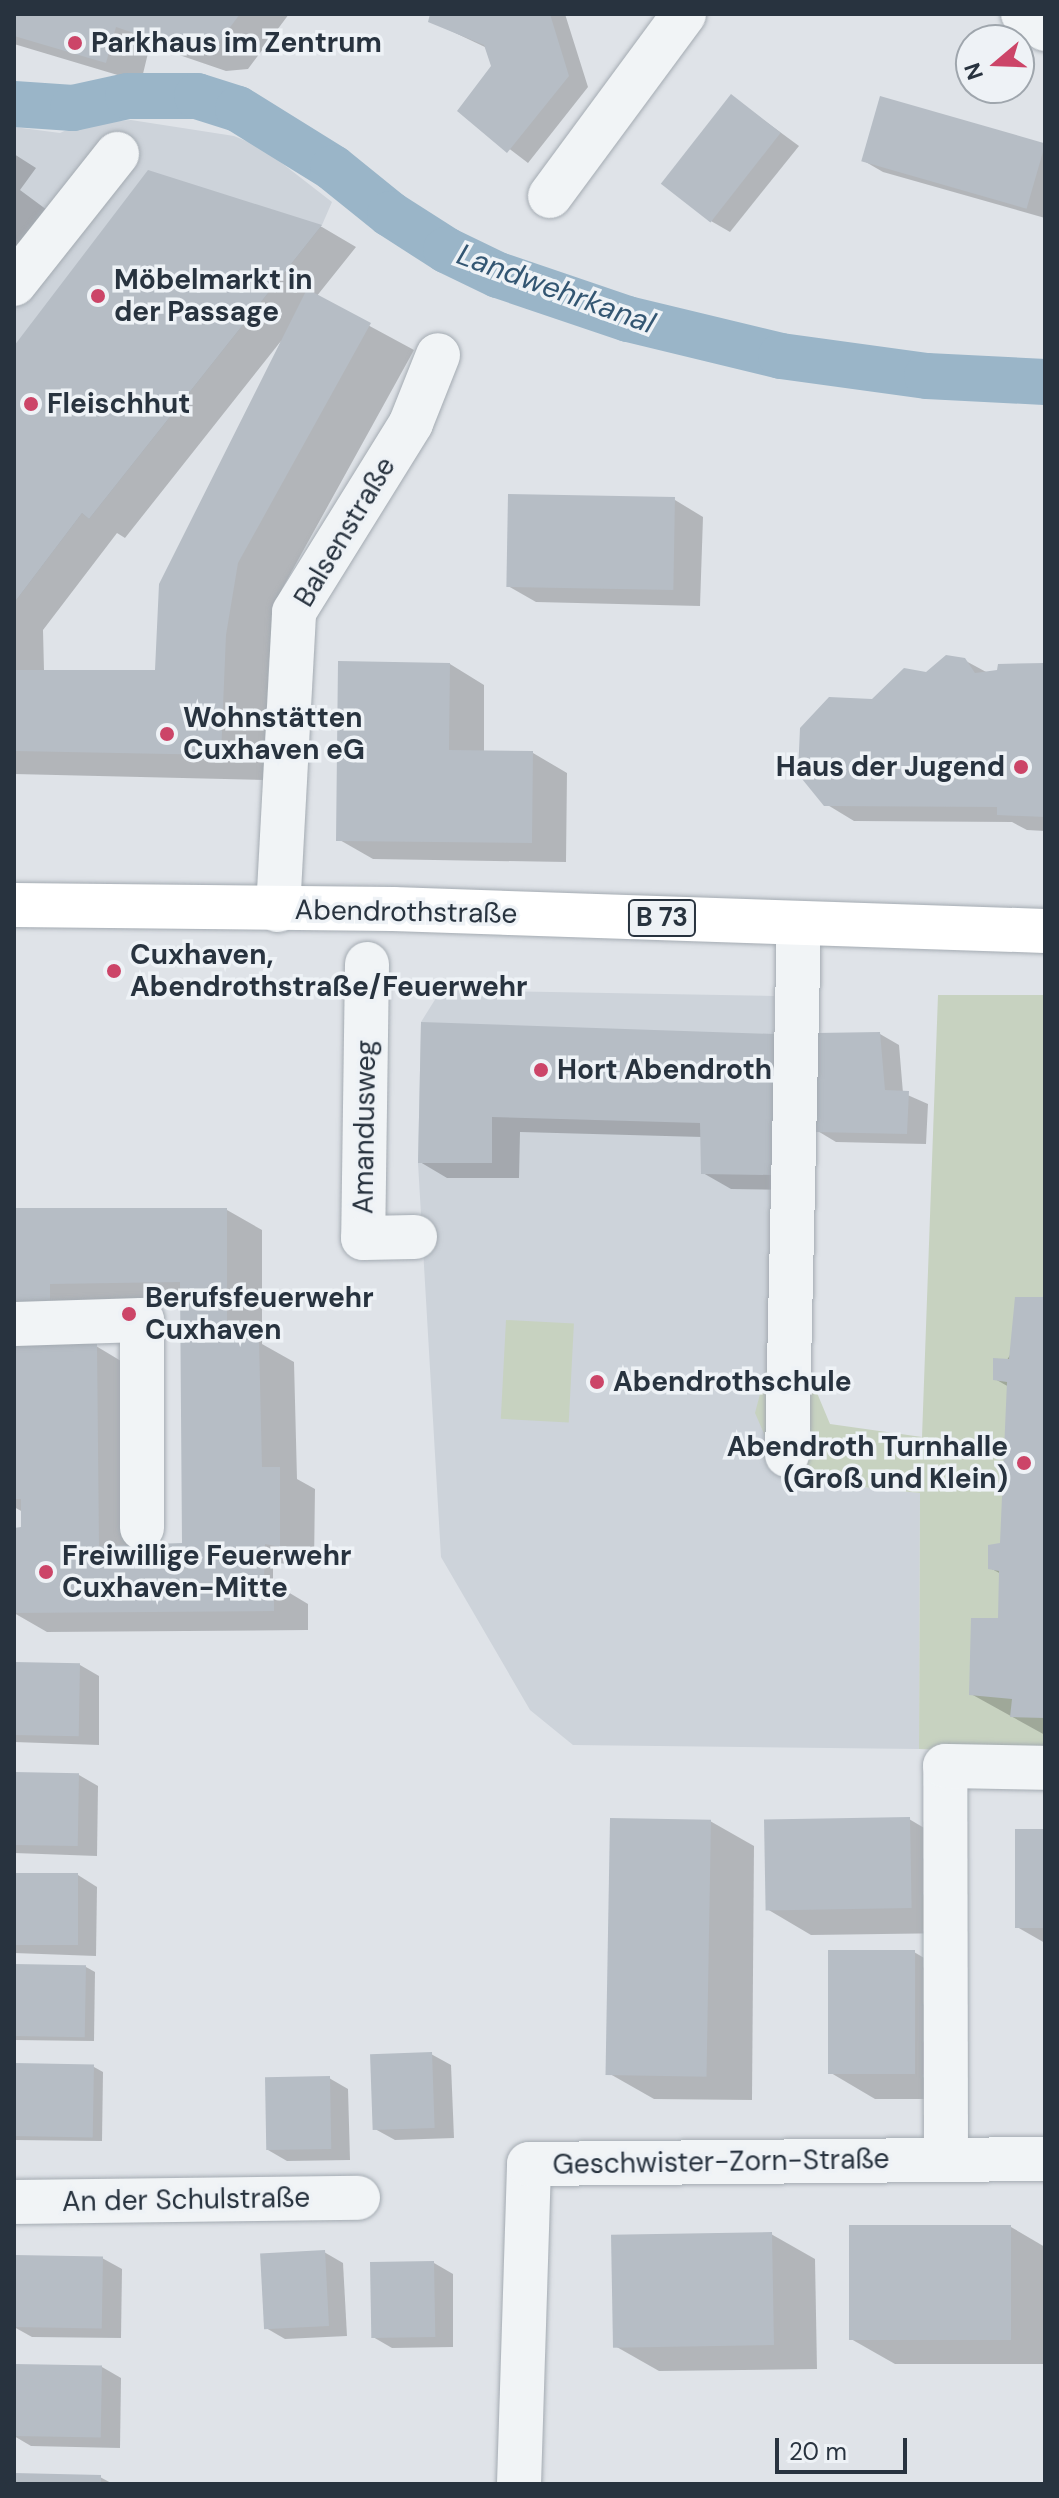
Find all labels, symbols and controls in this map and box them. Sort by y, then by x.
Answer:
north arrow [955,24,1035,104]
place label: Parkhaus im Zentrum [91,26,382,60]
marker: Parkhaus im Zentrum [66,34,84,52]
text: N [957,59,990,84]
water label: Landwehrkanal [452,236,660,342]
place label: Möbelmarkt in der Passage [114,263,313,329]
marker: Möbelmarkt in der Passage [89,287,107,305]
place label: Fleischhut [47,387,190,421]
marker: Fleischhut [22,395,40,413]
street label: Balsenstraße [287,451,403,613]
place label: Wohnstätten Cuxhaven eG [183,701,365,767]
marker: Wohnstätten Cuxhaven eG [158,725,176,743]
place label: Haus der Jugend [776,750,1005,784]
marker: Haus der Jugend [1012,758,1030,776]
street label: Abendrothstraße [294,893,518,931]
road number: B 73 [626,896,698,940]
place label: Cuxhaven, Abendrothstraße/Feuerwehr [130,938,528,1004]
marker: Cuxhaven, Abendrothstraße/Feuerwehr [105,962,123,980]
street label: Amandusweg [347,1040,383,1214]
place label: Hort Abendroth [557,1053,772,1087]
marker: Hort Abendroth [532,1061,550,1079]
place label: Berufsfeuerwehr Cuxhaven [145,1281,374,1347]
marker: Berufsfeuerwehr Cuxhaven [120,1305,138,1323]
place label: Abendrothschule [613,1365,852,1399]
marker: Abendrothschule [588,1373,606,1391]
place label: Abendroth Turnhalle (Groß und Klein) [727,1430,1008,1496]
marker: Abendroth Turnhalle (Groß und Klein) [1015,1454,1033,1472]
place label: Freiwillige Feuerwehr Cuxhaven-Mitte [62,1539,351,1605]
marker: Freiwillige Feuerwehr Cuxhaven-Mitte [37,1563,55,1581]
street label: Geschwister-Zorn-Straße [552,2142,890,2182]
street label: An der Schulstraße [62,2181,310,2219]
scale bar [779,2422,911,2472]
text: 20 m [789,2436,847,2467]

